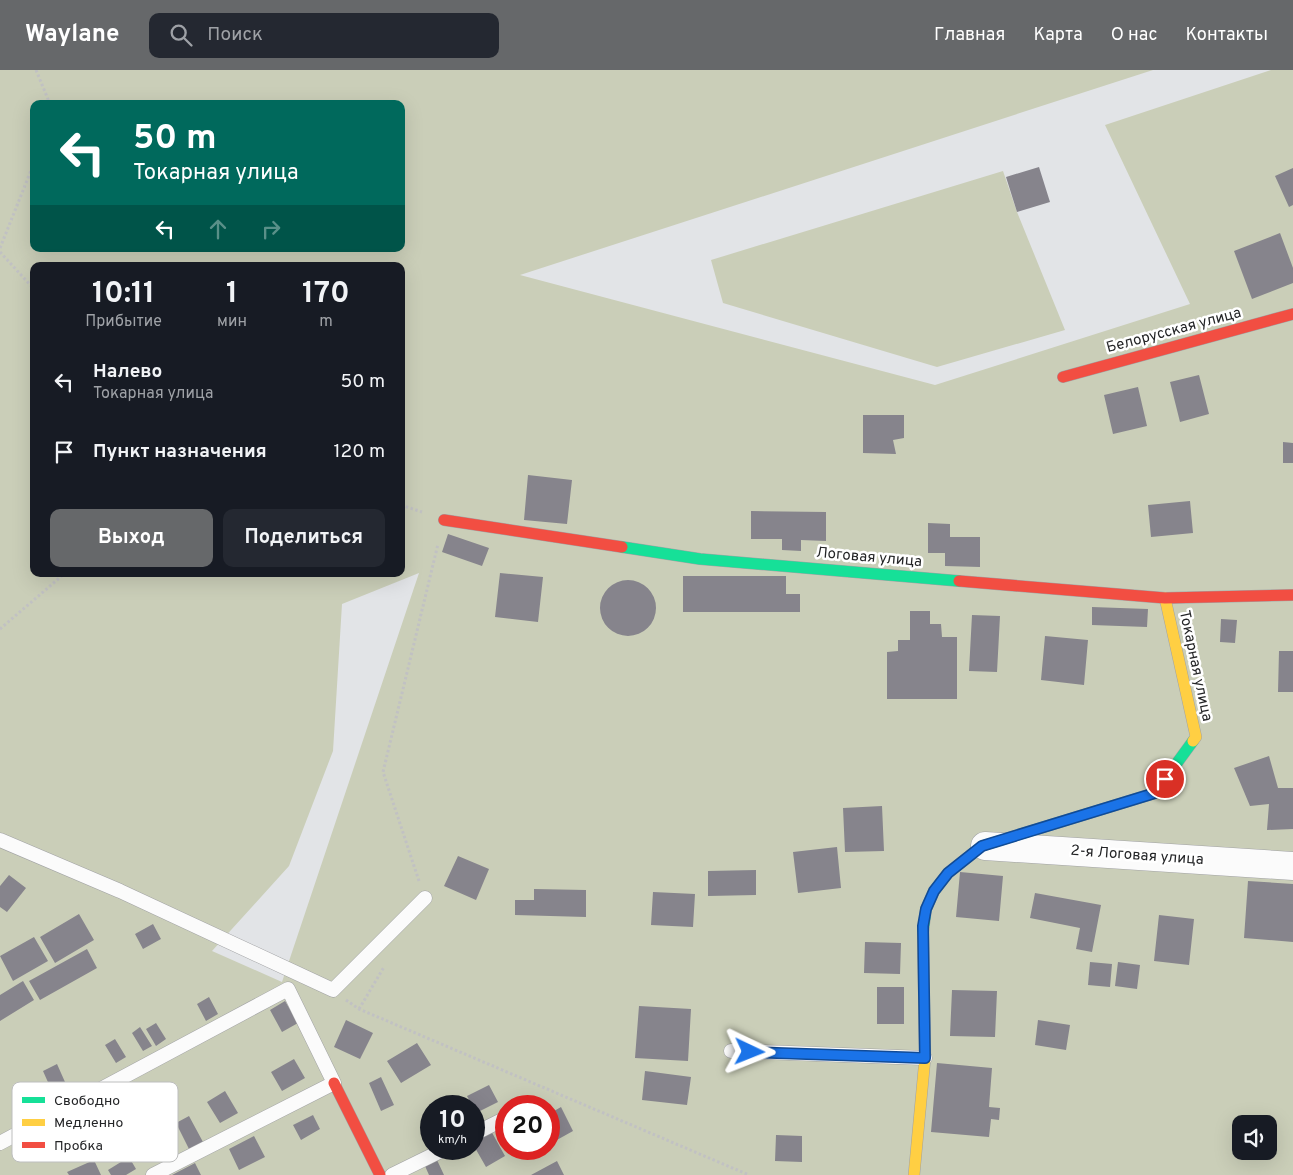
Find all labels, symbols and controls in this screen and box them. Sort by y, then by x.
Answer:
search box [149,13,499,58]
text: Waylane [25,20,119,50]
icon: search [167,21,195,49]
text: Поиск [207,23,263,47]
text: Главная [934,24,1005,47]
text: Карта [1033,24,1083,47]
text: О нас [1111,24,1157,47]
text: Контакты [1185,24,1268,47]
text: 50 m [133,117,217,161]
icon: left [50,120,115,185]
text: Токарная улица [133,160,299,187]
icon: left [151,215,179,243]
icon: ahead [204,215,232,243]
icon: right [257,215,285,243]
text: 10:11 [92,276,155,313]
text: 1 [226,276,238,313]
text: 170 [302,276,350,313]
street label: Белорусская улица [1104,304,1244,358]
text: Прибытие [85,312,162,332]
text: мин [217,312,247,332]
text: m [319,312,333,332]
text: Налево [93,360,162,384]
icon: left [50,368,78,396]
text: 50 m [340,370,385,394]
text: Токарная улица [93,384,213,404]
icon: arrive [50,438,78,466]
text: Пункт назначения [93,440,267,464]
text: 120 m [334,440,385,464]
button: Выход [50,509,213,567]
button: Поделиться [223,509,385,567]
street label: Логовая улица [815,544,923,572]
street label: Токарная улица [1174,609,1216,723]
pin [1144,758,1186,800]
icon: arrive [1151,765,1179,793]
street label: 2-я Логовая улица [1070,842,1204,870]
position arrow [723,1025,775,1077]
legend [12,1082,178,1162]
text: Свободно [54,1093,120,1110]
speed limit sign: 20 [495,1095,560,1160]
text: 10 [439,1105,466,1137]
text: Медленно [54,1115,123,1132]
map controls [1232,1115,1277,1160]
button: sound [1232,1115,1277,1160]
text: km/h [438,1132,467,1148]
text: Пробка [54,1138,103,1155]

